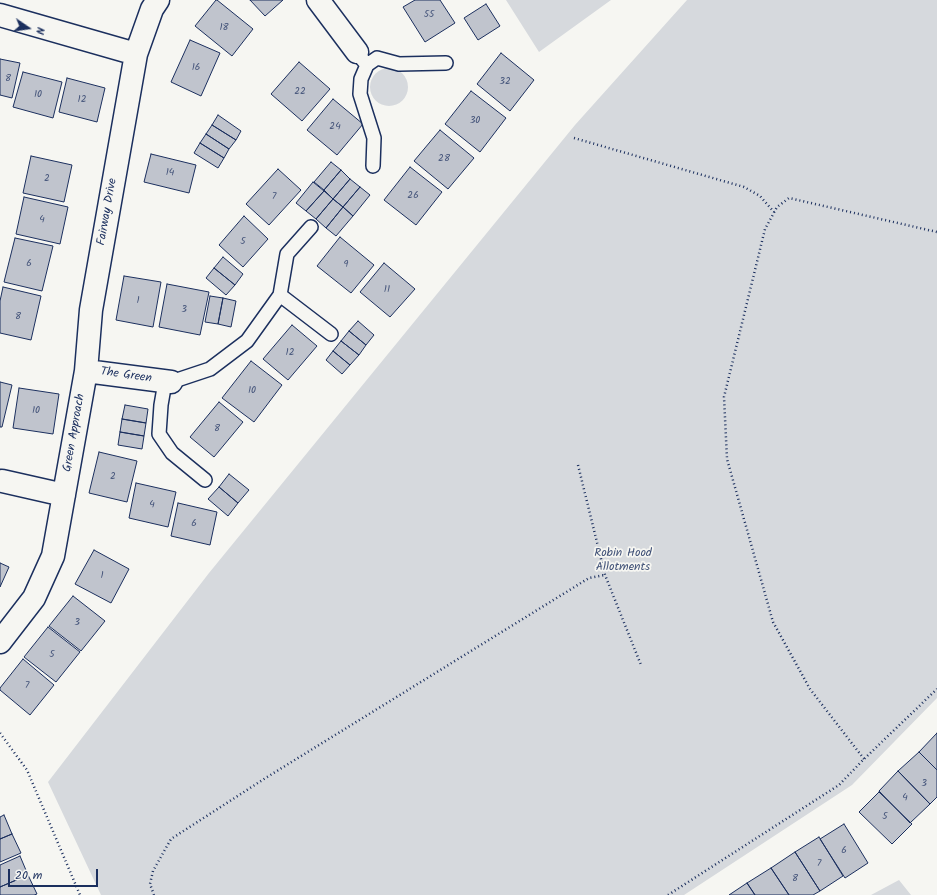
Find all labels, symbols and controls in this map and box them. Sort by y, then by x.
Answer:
north arrow [8,8,48,48]
house number: 55 [424,9,434,21]
house number: 18 [219,22,229,34]
text: N [30,25,49,36]
house number: 16 [192,62,200,74]
house number: 8 [5,73,11,85]
house number: 32 [499,76,511,88]
house number: 22 [294,86,306,98]
house number: 10 [34,89,42,101]
house number: 12 [78,94,86,106]
house number: 30 [470,115,480,127]
house number: 24 [329,121,341,133]
house number: 28 [438,153,450,165]
house number: 14 [166,167,174,179]
house number: 2 [44,173,50,185]
street label: Fairway Drive [95,177,121,247]
house number: 26 [407,190,419,202]
house number: 7 [272,191,276,203]
house number: 4 [39,214,45,226]
house number: 5 [240,236,246,248]
house number: 6 [26,258,32,270]
house number: 9 [344,259,348,271]
house number: 11 [384,284,390,296]
house number: 1 [136,295,140,307]
house number: 3 [181,304,187,316]
house number: 8 [15,311,21,323]
house number: 12 [286,347,294,359]
street label: The Green [99,365,153,387]
house number: 10 [248,385,256,397]
street label: Green Approach [61,393,89,473]
house number: 10 [32,405,40,417]
house number: 8 [214,423,220,435]
house number: 2 [110,471,116,483]
house number: 4 [149,499,155,511]
house number: 6 [191,518,197,530]
park label: Robin Hood Allotments [594,547,652,575]
house number: 1 [100,570,104,582]
house number: 3 [74,617,80,629]
house number: 5 [49,649,55,661]
house number: 7 [25,680,29,692]
house number: 3 [921,778,927,790]
house number: 4 [902,792,908,804]
house number: 5 [882,811,888,823]
house number: 6 [841,845,847,857]
house number: 7 [817,858,821,870]
scale bar [10,861,100,887]
text: 20 m [15,866,42,885]
house number: 8 [792,873,798,885]

